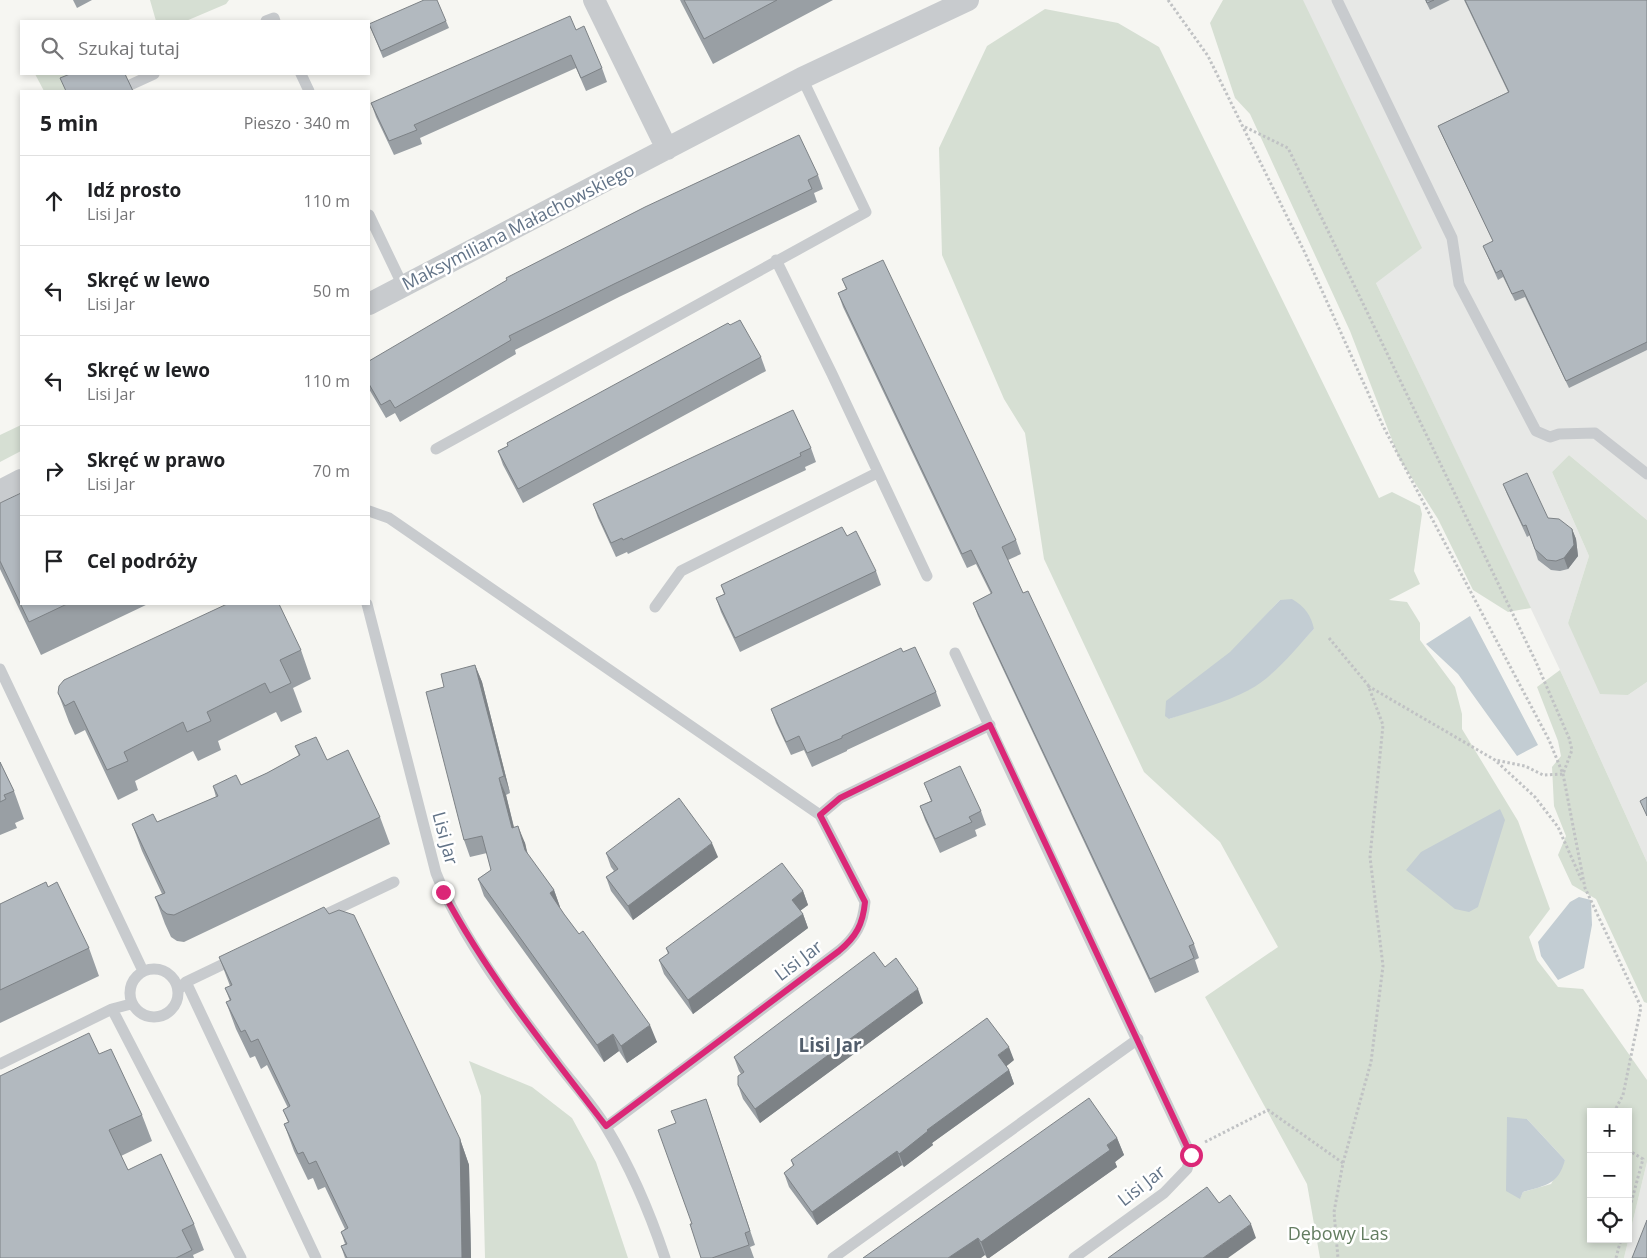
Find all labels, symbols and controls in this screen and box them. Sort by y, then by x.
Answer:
search box [20,20,370,75]
icon: search [38,34,66,62]
text: Szukaj tutaj [78,35,180,61]
text: 5 min [40,109,98,137]
text: Pieszo · 340 m [244,112,350,134]
street label: Maksymiliana Małachowskiego [398,157,638,295]
text: Idź prosto [87,177,181,203]
icon: ahead [40,187,68,215]
text: 110 m [304,190,350,212]
text: Lisi Jar [87,203,135,225]
text: Skręć w lewo [87,267,210,293]
icon: left [40,277,68,305]
text: 50 m [313,280,350,302]
text: Lisi Jar [87,293,135,315]
text: Skręć w lewo [87,357,210,383]
icon: left [40,367,68,395]
text: 110 m [304,370,350,392]
text: Lisi Jar [87,383,135,405]
text: Skręć w prawo [87,447,225,473]
icon: right [40,457,68,485]
text: 70 m [313,460,350,482]
text: Lisi Jar [87,473,135,495]
icon: arrive [40,547,68,575]
text: Cel podróży [87,548,197,574]
street label: Lisi Jar [427,809,465,868]
route end [432,881,455,904]
street label: Lisi Jar [769,934,827,986]
district label: Lisi Jar [798,1032,862,1058]
map controls [1587,1108,1632,1243]
button: + [1587,1108,1632,1153]
route start [1180,1144,1203,1167]
button: − [1587,1153,1632,1198]
street label: Lisi Jar [1112,1159,1170,1211]
button: locate [1587,1198,1632,1243]
park label: Dębowy Las [1288,1221,1388,1245]

